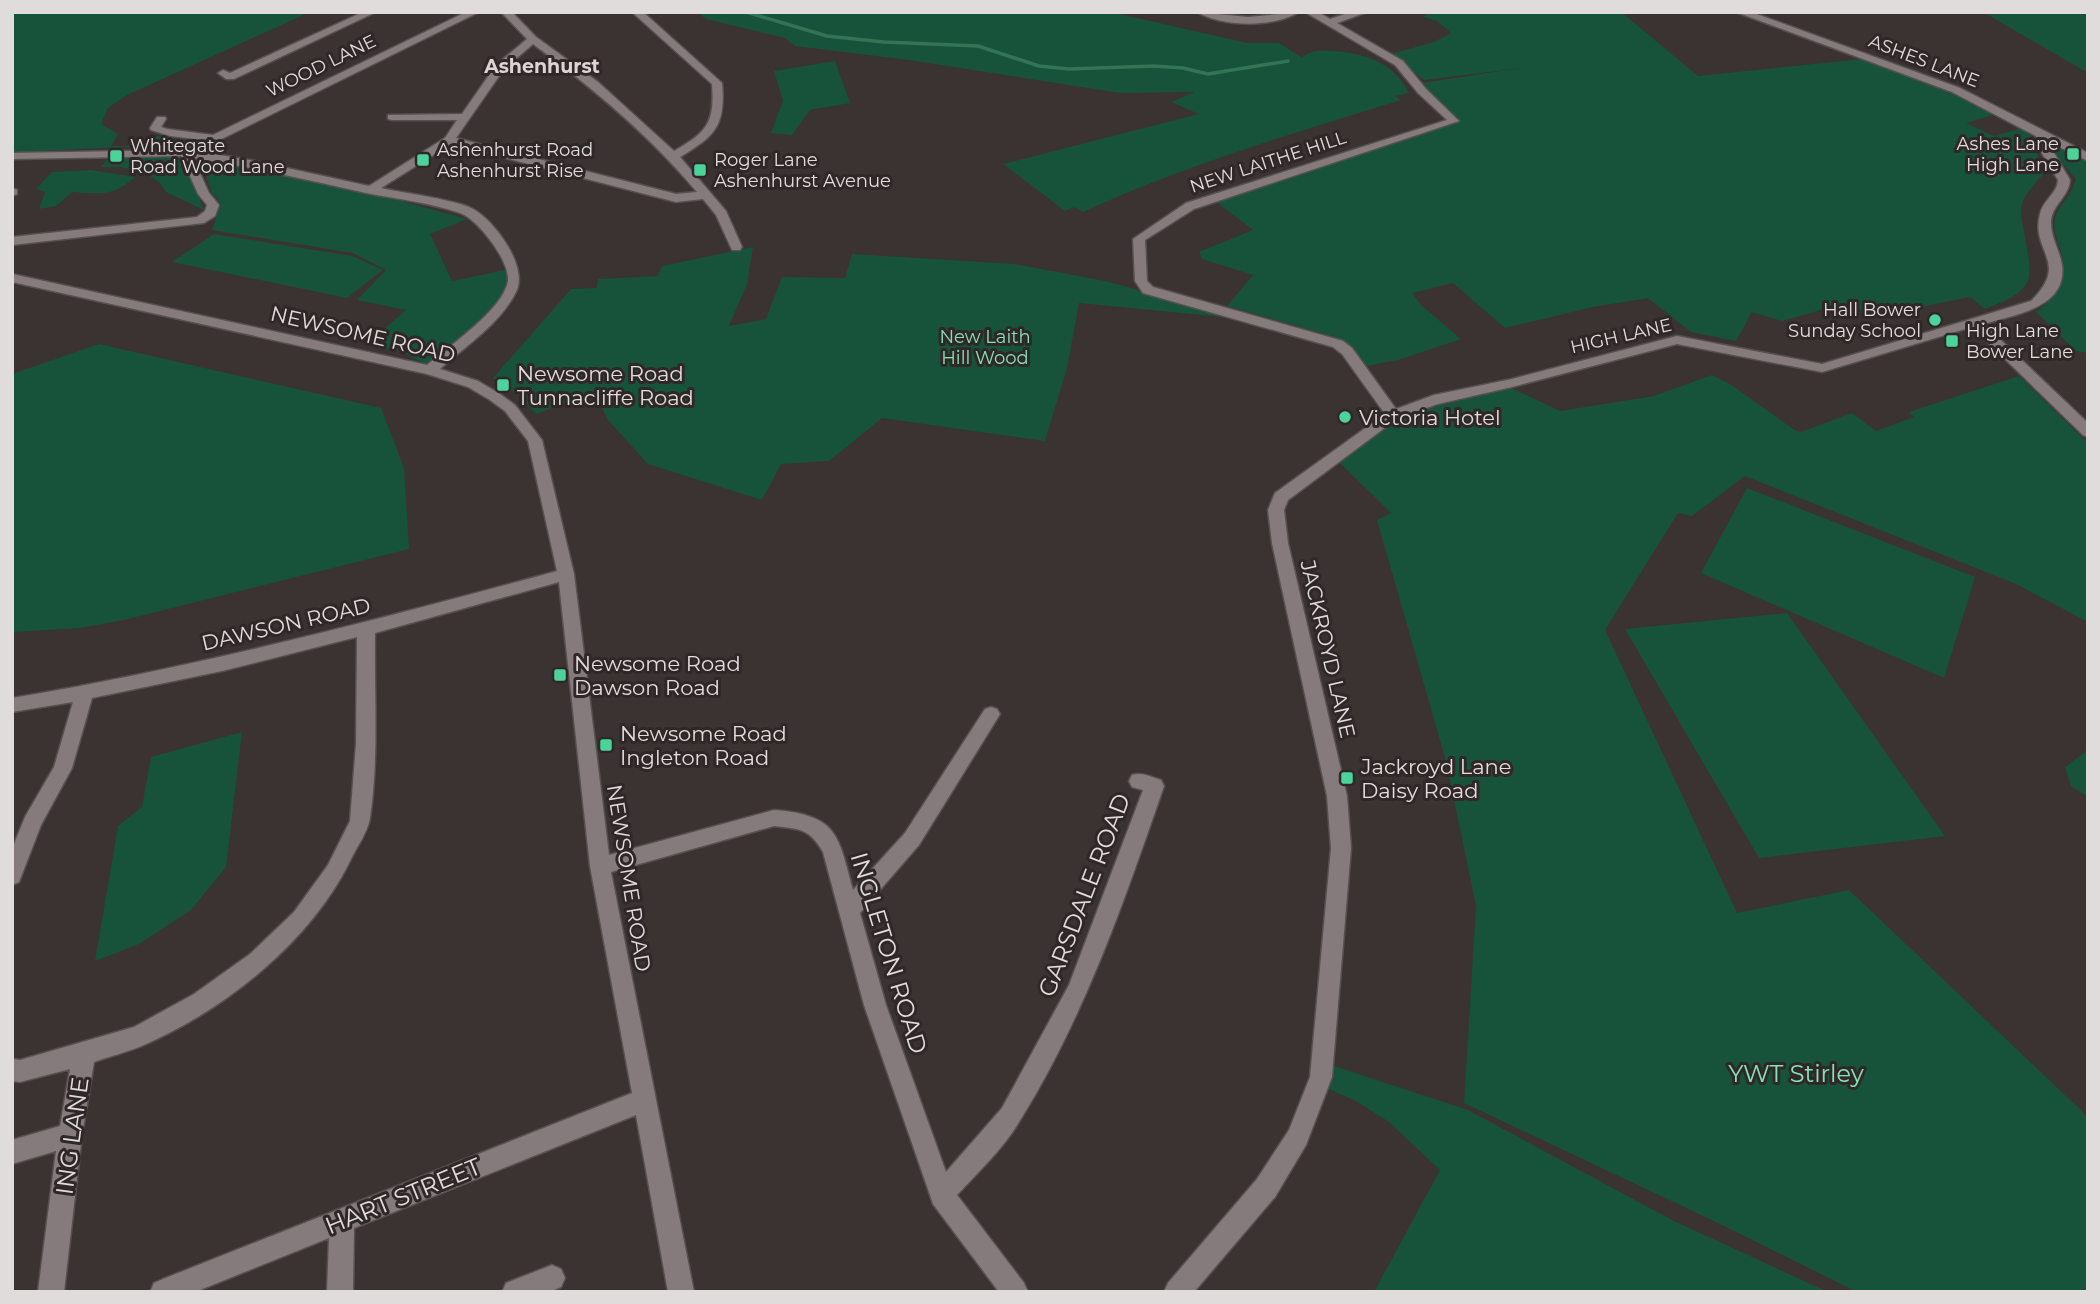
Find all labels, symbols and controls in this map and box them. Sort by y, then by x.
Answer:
street label: WOOD LANE [262,30,380,102]
street label: ASHES LANE [1866,30,1982,92]
district label: Ashenhurst [483,55,600,78]
street label: NEW LAITHE HILL [1187,126,1349,198]
place label: Ashes Lane High Lane [1957,133,2059,176]
place label: Whitegate Road Wood Lane [130,135,285,178]
place label: Ashenhurst Road Ashenhurst Rise [437,139,593,182]
marker: Ashes Lane High Lane [2065,146,2081,162]
marker: Whitegate Road Wood Lane [108,148,124,164]
place label: Roger Lane Ashenhurst Avenue [714,149,891,192]
marker: Ashenhurst Road Ashenhurst Rise [415,152,431,168]
marker: Roger Lane Ashenhurst Avenue [692,162,708,178]
place label: Hall Bower Sunday School [1788,299,1921,342]
street label: NEWSOME ROAD [268,301,458,367]
marker: Hall Bower Sunday School [1927,312,1943,328]
street label: HIGH LANE [1568,314,1674,358]
place label: High Lane Bower Lane [1966,320,2073,363]
park label: New Laith Hill Wood [939,326,1031,369]
marker: High Lane Bower Lane [1944,333,1960,349]
place label: Newsome Road Tunnacliffe Road [517,361,694,410]
marker: Newsome Road Tunnacliffe Road [495,377,511,393]
place label: Victoria Hotel [1359,405,1501,430]
marker: Victoria Hotel [1337,409,1353,425]
street label: JACKROYD LANE [1295,557,1361,740]
street label: DAWSON ROAD [199,592,373,656]
place label: Newsome Road Dawson Road [574,651,741,700]
marker: Newsome Road Dawson Road [552,667,568,683]
place label: Newsome Road Ingleton Road [620,721,787,770]
marker: Newsome Road Ingleton Road [598,737,614,753]
place label: Jackroyd Lane Daisy Road [1360,754,1511,803]
marker: Jackroyd Lane Daisy Road [1339,770,1355,786]
street label: NEWSOME ROAD [602,783,656,973]
street label: GARSDALE ROAD [1032,789,1136,1001]
street label: INGLETON ROAD [845,849,933,1057]
park label: YWT Stirley [1728,1059,1864,1088]
street label: ING LANE [49,1075,95,1197]
street label: HART STREET [321,1151,485,1240]

